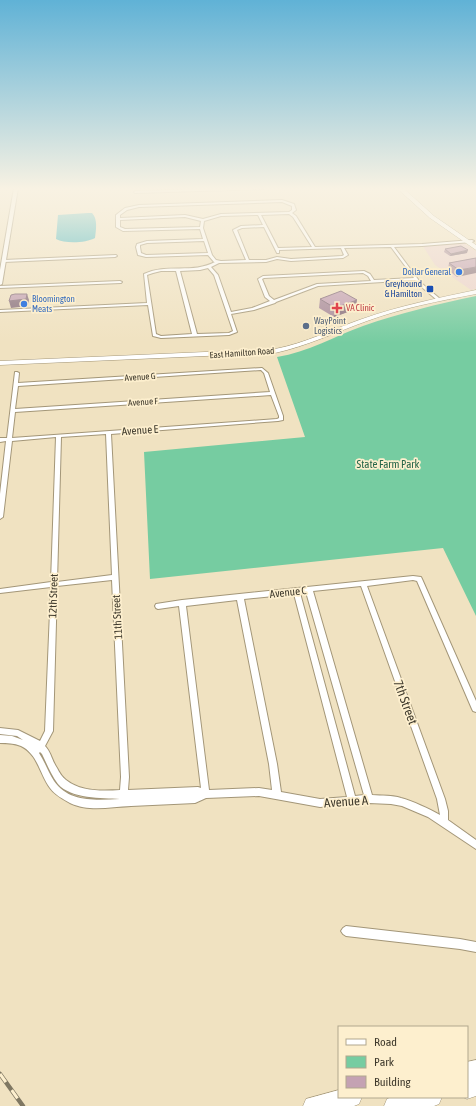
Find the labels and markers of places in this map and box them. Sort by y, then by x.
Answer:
place label: Dollar General [403,267,452,277]
marker: Dollar General [454,267,464,277]
place label: Greyhound & Hamilton [385,279,422,299]
marker: Greyhound & Hamilton [425,284,435,294]
place label: Bloomington Meats [32,294,75,314]
marker: Bloomington Meats [19,299,29,309]
marker: VA Clinic [331,302,343,314]
place label: VA Clinic [346,303,375,313]
place label: WayPoint Logistics [314,316,346,336]
marker: WayPoint Logistics [301,321,311,331]

